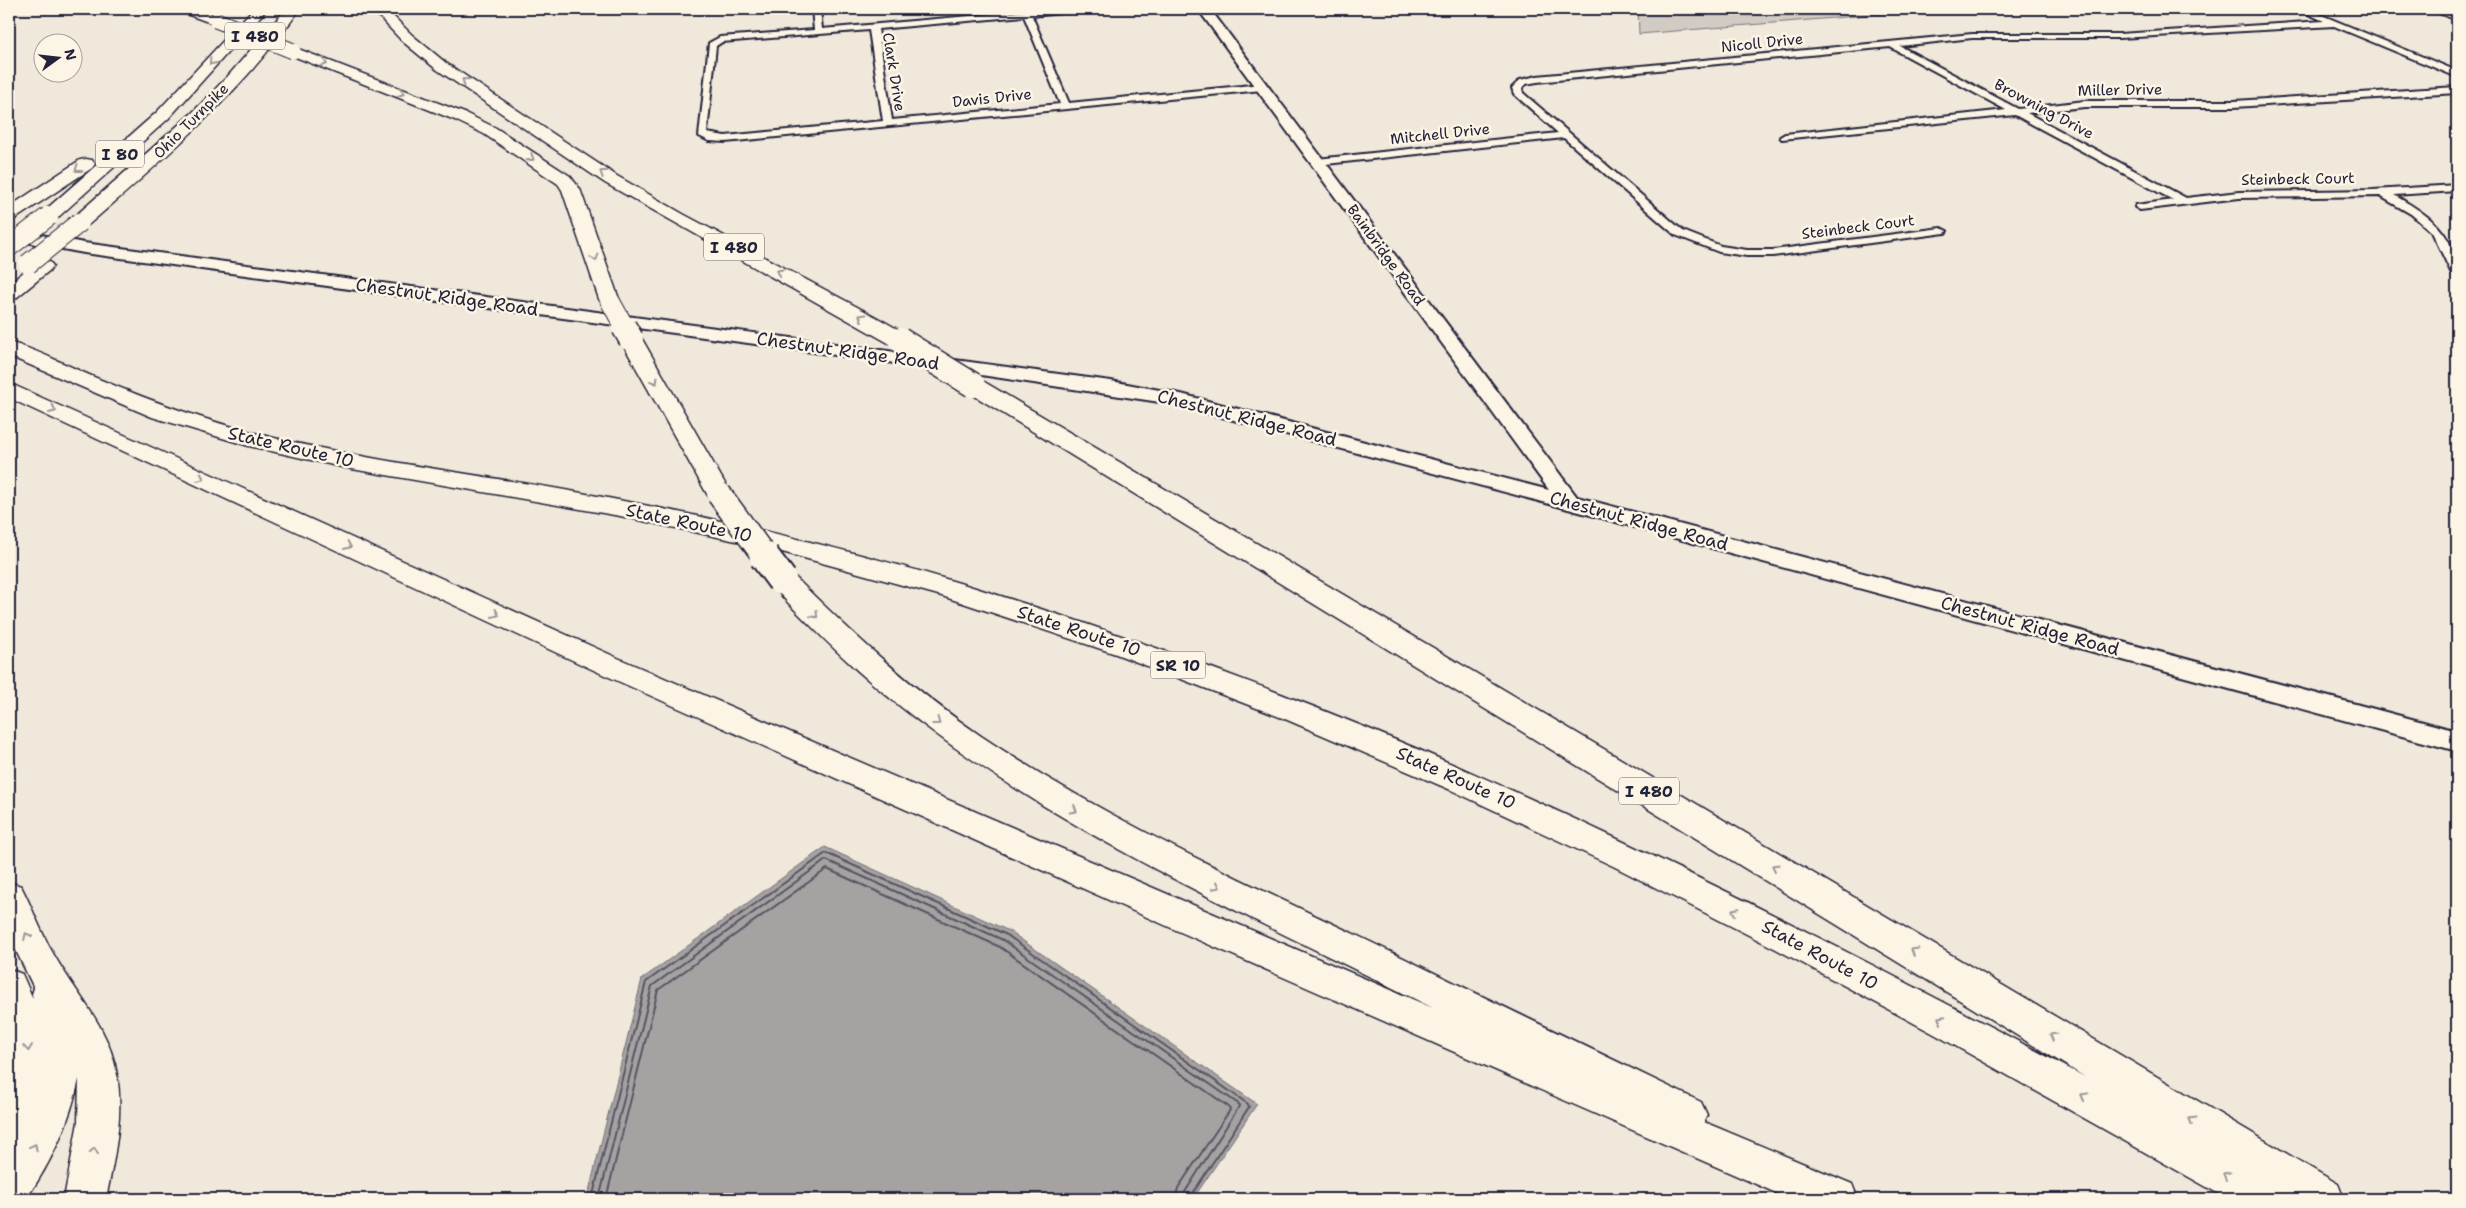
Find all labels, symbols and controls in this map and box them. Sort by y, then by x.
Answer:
road number: I 480 [225,22,285,50]
street label: Nicoll Drive [1720,29,1804,57]
street label: Clark Drive [878,31,910,113]
north arrow [32,32,82,82]
text: N [60,47,81,62]
one-way arrow [209,57,218,66]
one-way arrow [319,57,328,67]
street label: Browning Drive [1991,74,2097,144]
one-way arrow [462,78,471,86]
street label: Ohio Turnpike [149,79,233,163]
street label: Miller Drive [2078,79,2162,101]
street label: Davis Drive [951,84,1033,112]
one-way arrow [396,87,404,97]
street label: Mitchell Drive [1389,119,1491,149]
road number: I 80 [96,140,144,168]
one-way arrow [525,152,534,161]
one-way arrow [74,163,84,172]
street label: Steinbeck Court [2241,168,2355,190]
one-way arrow [599,170,609,179]
street label: Bainbridge Road [1343,200,1430,310]
street label: Steinbeck Court [1800,210,1916,244]
road number: I 480 [704,233,764,260]
one-way arrow [590,253,600,262]
one-way arrow [776,268,785,278]
street label: Chestnut Ridge Road [354,272,540,322]
one-way arrow [858,313,867,323]
street label: Chestnut Ridge Road [755,326,941,376]
one-way arrow [649,376,659,385]
street label: Chestnut Ridge Road [1155,384,1339,452]
one-way arrow [48,404,57,415]
street label: State Route 10 [226,421,356,473]
one-way arrow [196,472,205,483]
street label: Chestnut Ridge Road [1547,486,1731,556]
street label: State Route 10 [624,498,754,548]
one-way arrow [343,540,352,550]
street label: Chestnut Ridge Road [1938,591,2122,661]
street label: State Route 10 [1014,600,1144,662]
one-way arrow [491,607,500,618]
one-way arrow [809,610,818,619]
road number: SR 10 [1150,652,1206,678]
one-way arrow [932,716,941,725]
street label: State Route 10 [1392,741,1520,815]
road number: I 480 [1619,778,1679,804]
one-way arrow [1068,804,1077,814]
one-way arrow [1771,864,1780,874]
one-way arrow [1212,880,1221,890]
one-way arrow [1731,907,1740,917]
street label: State Route 10 [1758,914,1882,996]
one-way arrow [23,932,34,941]
one-way arrow [1910,948,1919,958]
one-way arrow [1937,1015,1946,1025]
one-way arrow [2049,1032,2058,1042]
one-way arrow [23,1044,33,1052]
one-way arrow [2080,1092,2089,1102]
one-way arrow [2188,1116,2197,1126]
one-way arrow [28,1144,38,1153]
one-way arrow [88,1147,98,1156]
one-way arrow [2222,1172,2231,1182]

